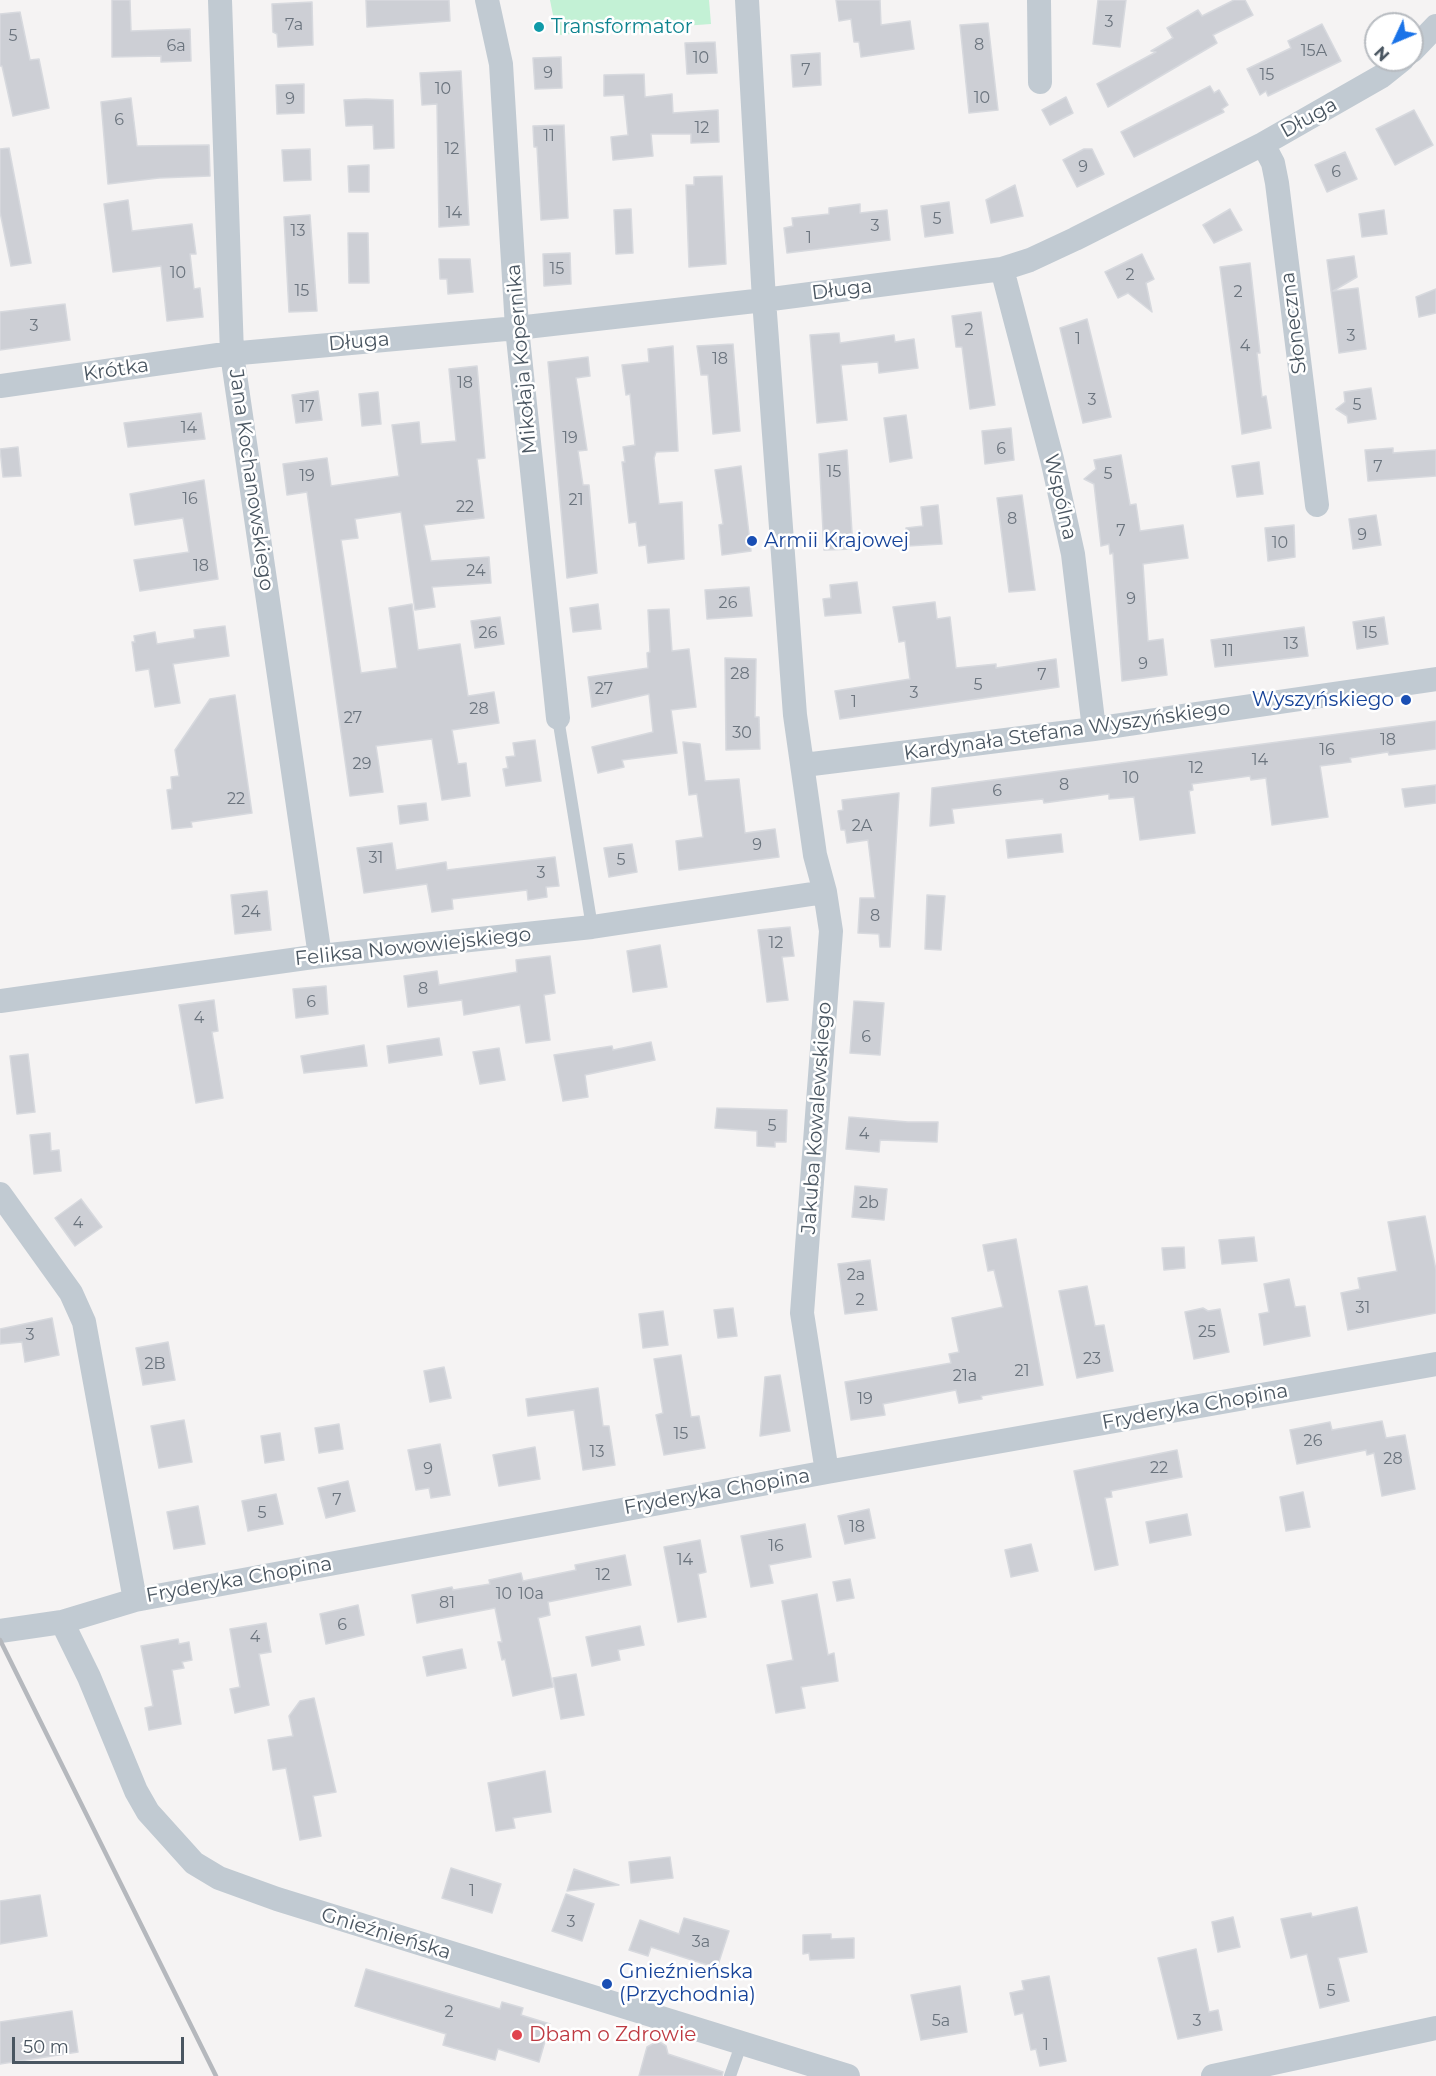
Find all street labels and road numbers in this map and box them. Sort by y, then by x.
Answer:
street label: Długa [1276,93,1342,143]
street label: Mikołaja Kopernika [502,263,542,455]
street label: Słoneczna [1276,271,1312,375]
street label: Długa [810,274,874,306]
street label: Długa [328,327,390,357]
street label: Krótka [82,354,150,386]
street label: Jana Kochanowskiego [224,368,278,592]
street label: Wspólna [1038,452,1082,542]
street label: Kardynała Stefana Wyszyńskiego [902,696,1232,766]
street label: Feliksa Nowowiejskiego [294,923,532,971]
street label: Jakuba Kowalewskiego [797,1001,837,1235]
street label: Fryderyka Chopina [1100,1379,1290,1435]
street label: Fryderyka Chopina [622,1464,812,1520]
street label: Fryderyka Chopina [144,1552,334,1608]
street label: Gnieźnieńska [318,1903,454,1965]

